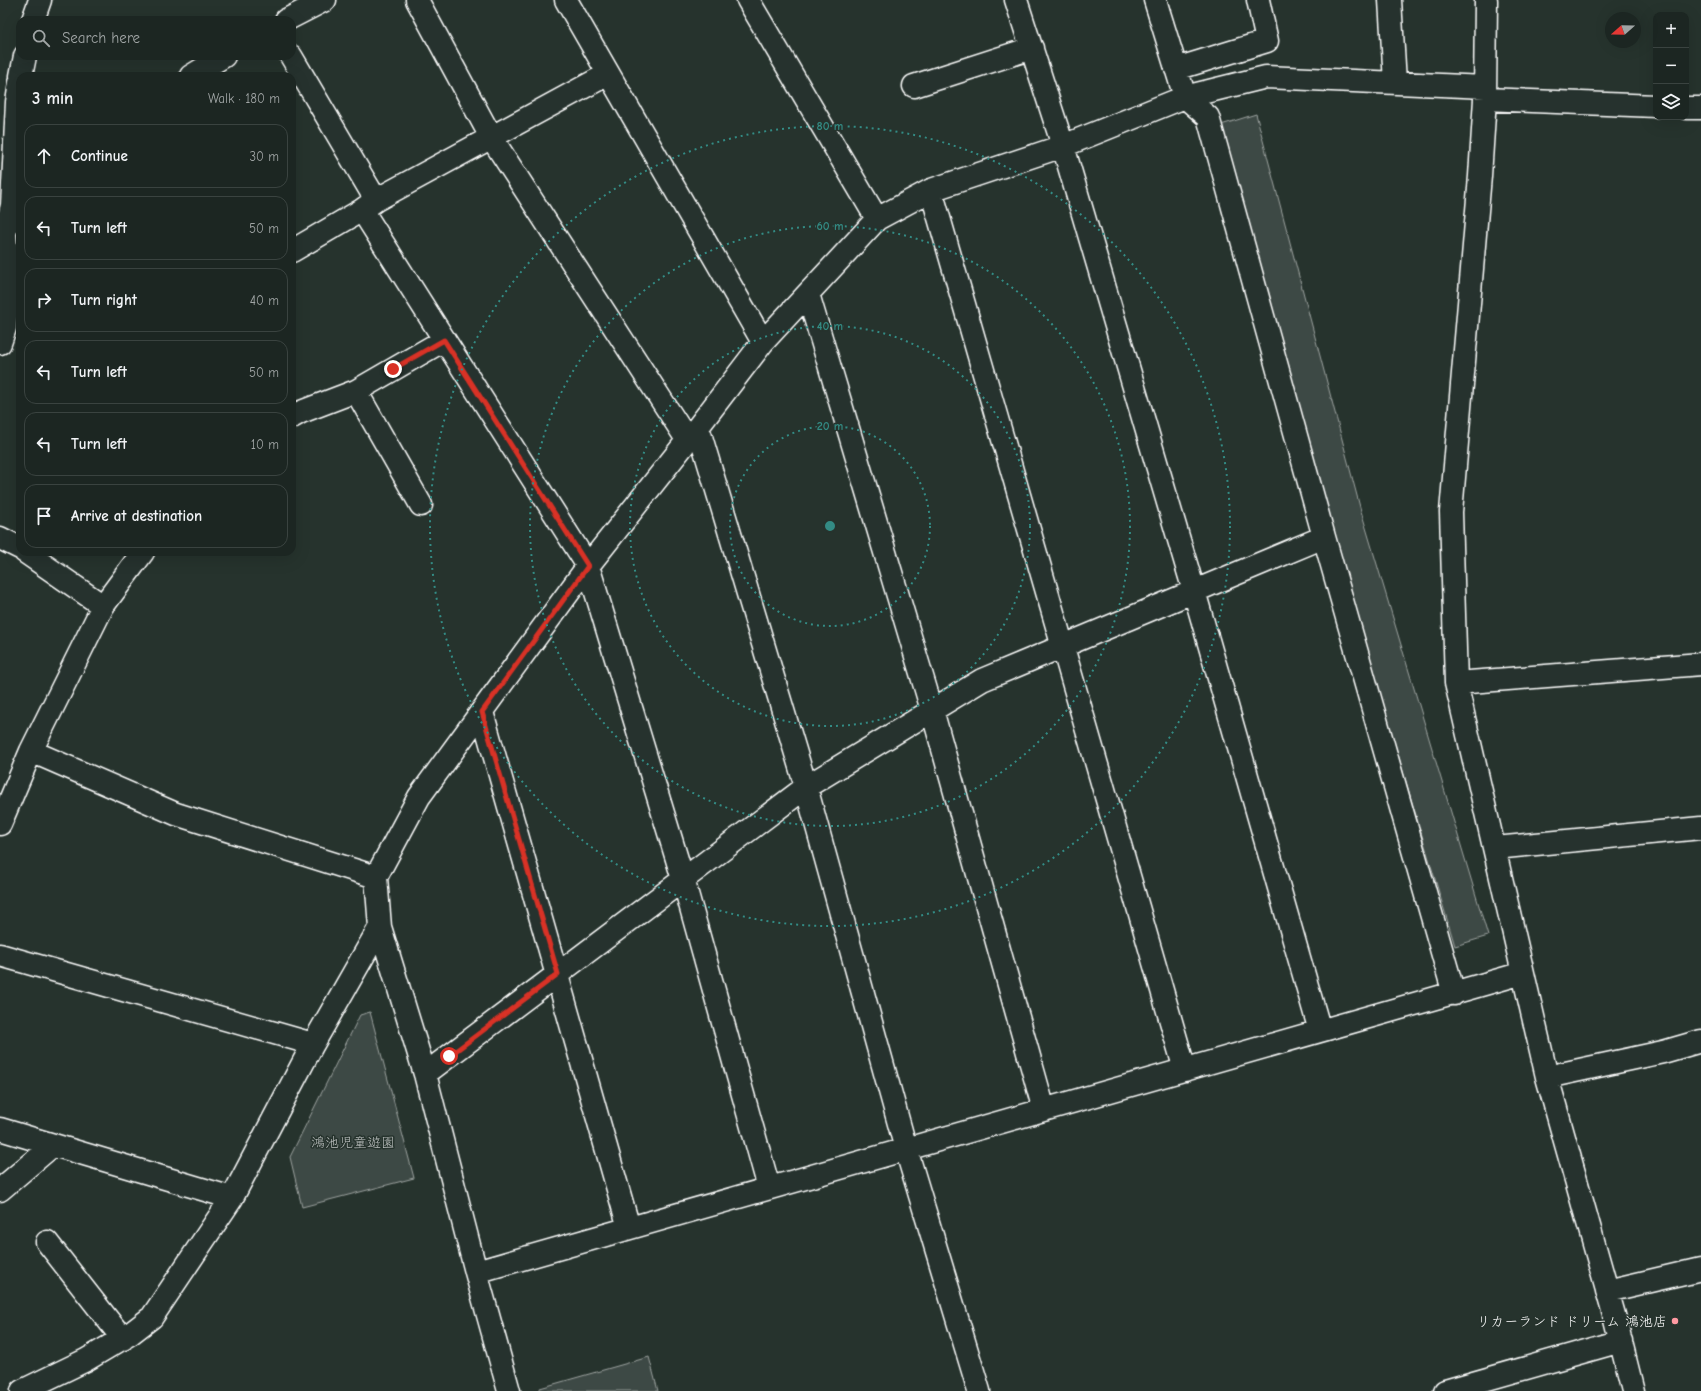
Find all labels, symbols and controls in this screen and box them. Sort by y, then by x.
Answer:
north arrow [1605,12,1641,48]
map controls [1653,12,1689,120]
button: + [1653,12,1689,48]
search box [16,16,296,60]
icon: search [30,27,52,49]
text: Search here [62,29,140,47]
button: − [1653,48,1689,84]
button: layers [1653,84,1689,120]
text: 3 min [32,89,73,108]
text: Walk · 180 m [208,91,280,106]
text: 80 m [817,119,843,133]
icon: ahead [33,145,55,167]
text: Continue [71,147,128,165]
text: 30 m [249,149,279,164]
icon: left [33,217,55,239]
text: Turn left [71,219,127,237]
text: 60 m [817,219,843,233]
text: 50 m [249,221,279,236]
icon: right [33,289,55,311]
text: Turn right [71,291,137,309]
text: 40 m [250,293,279,308]
text: 40 m [817,319,843,333]
route end [384,360,402,378]
icon: left [33,361,55,383]
text: Turn left [71,363,127,381]
text: 50 m [249,365,279,380]
text: 20 m [817,419,843,433]
icon: left [33,433,55,455]
text: Turn left [71,435,127,453]
text: 10 m [251,437,279,452]
icon: arrive [33,505,55,527]
text: Arrive at destination [71,507,202,525]
centre of rings [823,519,837,533]
route start [440,1047,458,1065]
park label: 鴻池児童遊園 [311,1134,395,1151]
place label: リカーランド ドリーム 鴻池店 [1476,1313,1667,1330]
marker: リカーランド ドリーム 鴻池店 [1670,1316,1680,1326]

